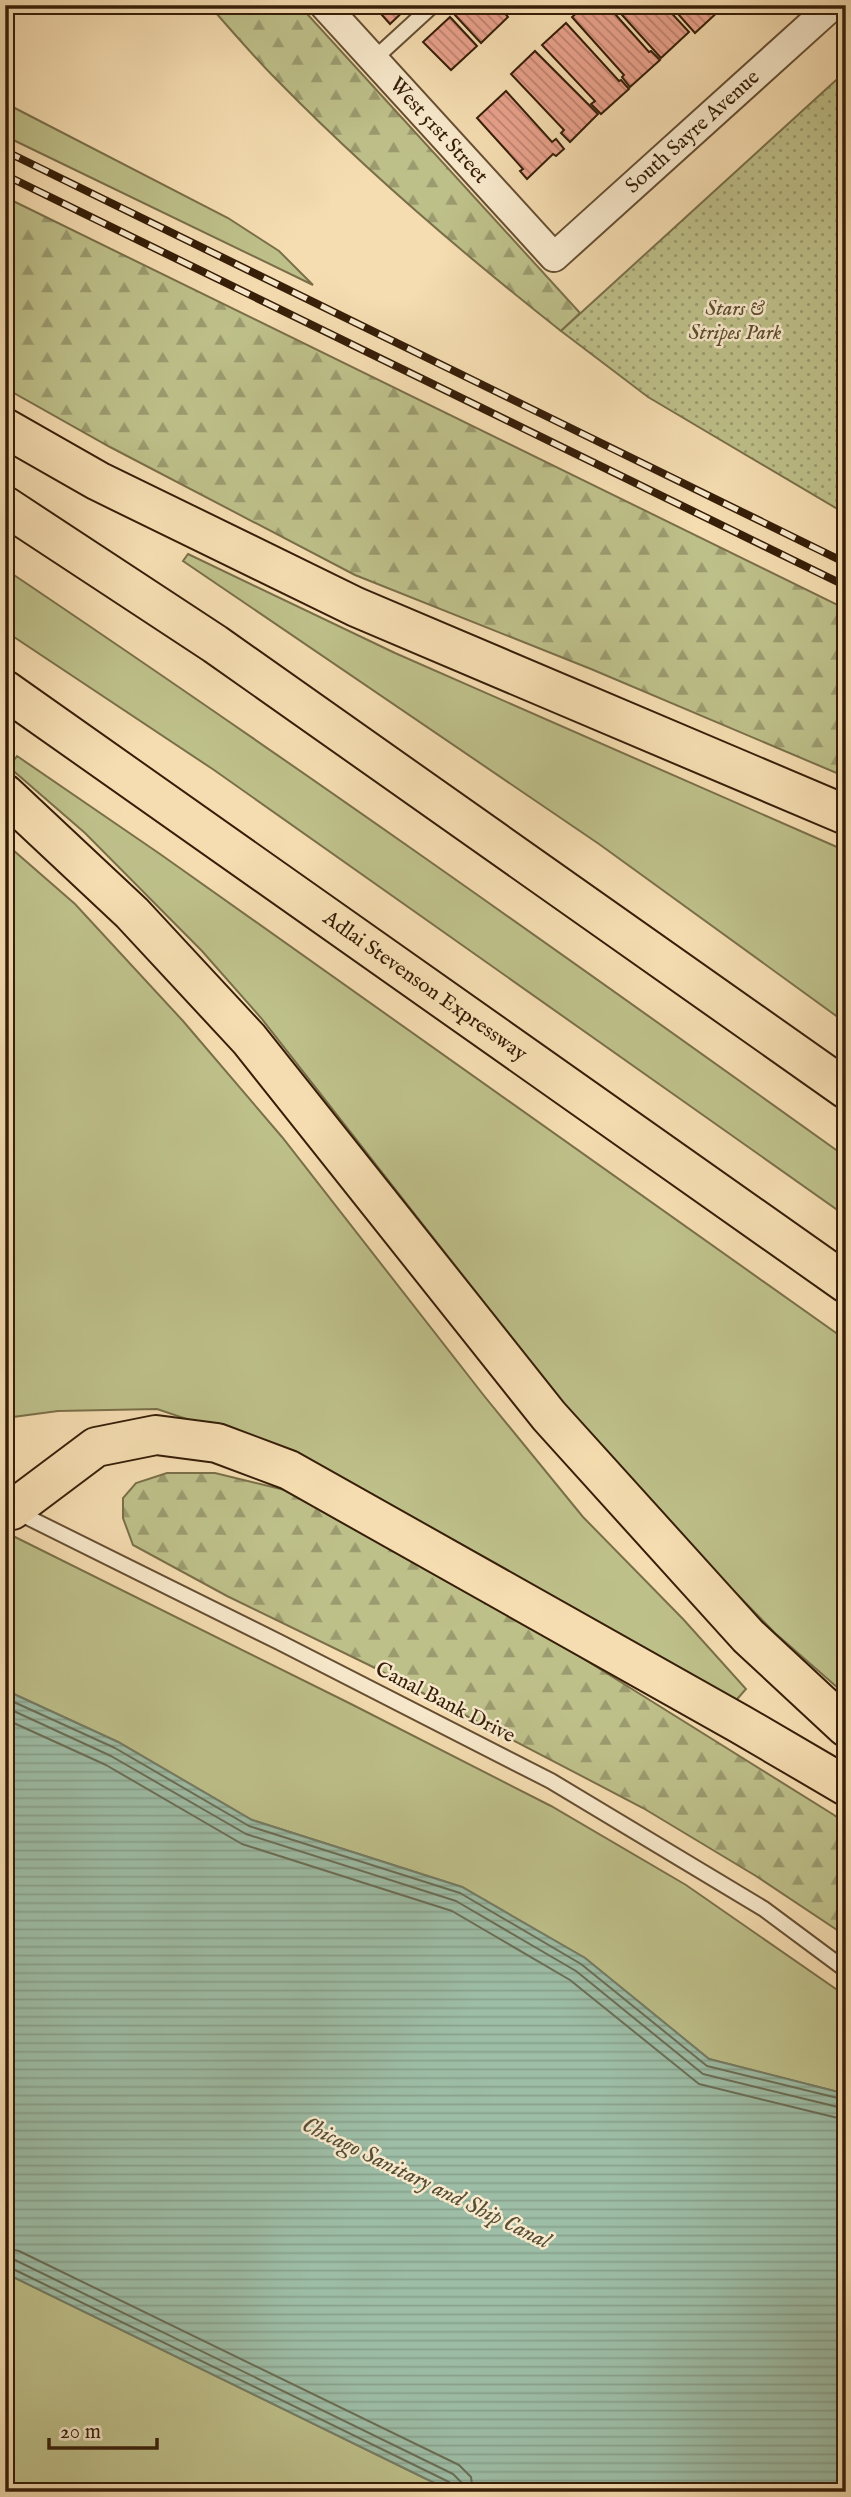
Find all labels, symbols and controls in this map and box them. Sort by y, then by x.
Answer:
street label: South Sayre Avenue [620,64,766,199]
street label: West 51st Street [383,72,494,189]
park label: Stars & Stripes Park [689,296,782,347]
street label: Adlai Stevenson Expressway [317,904,533,1068]
street label: Canal Bank Drive [370,1656,520,1750]
water label: Chicago Sanitary and Ship Canal [297,2110,556,2257]
scale bar [49,2406,158,2450]
text: 20 m [60,2419,101,2446]

